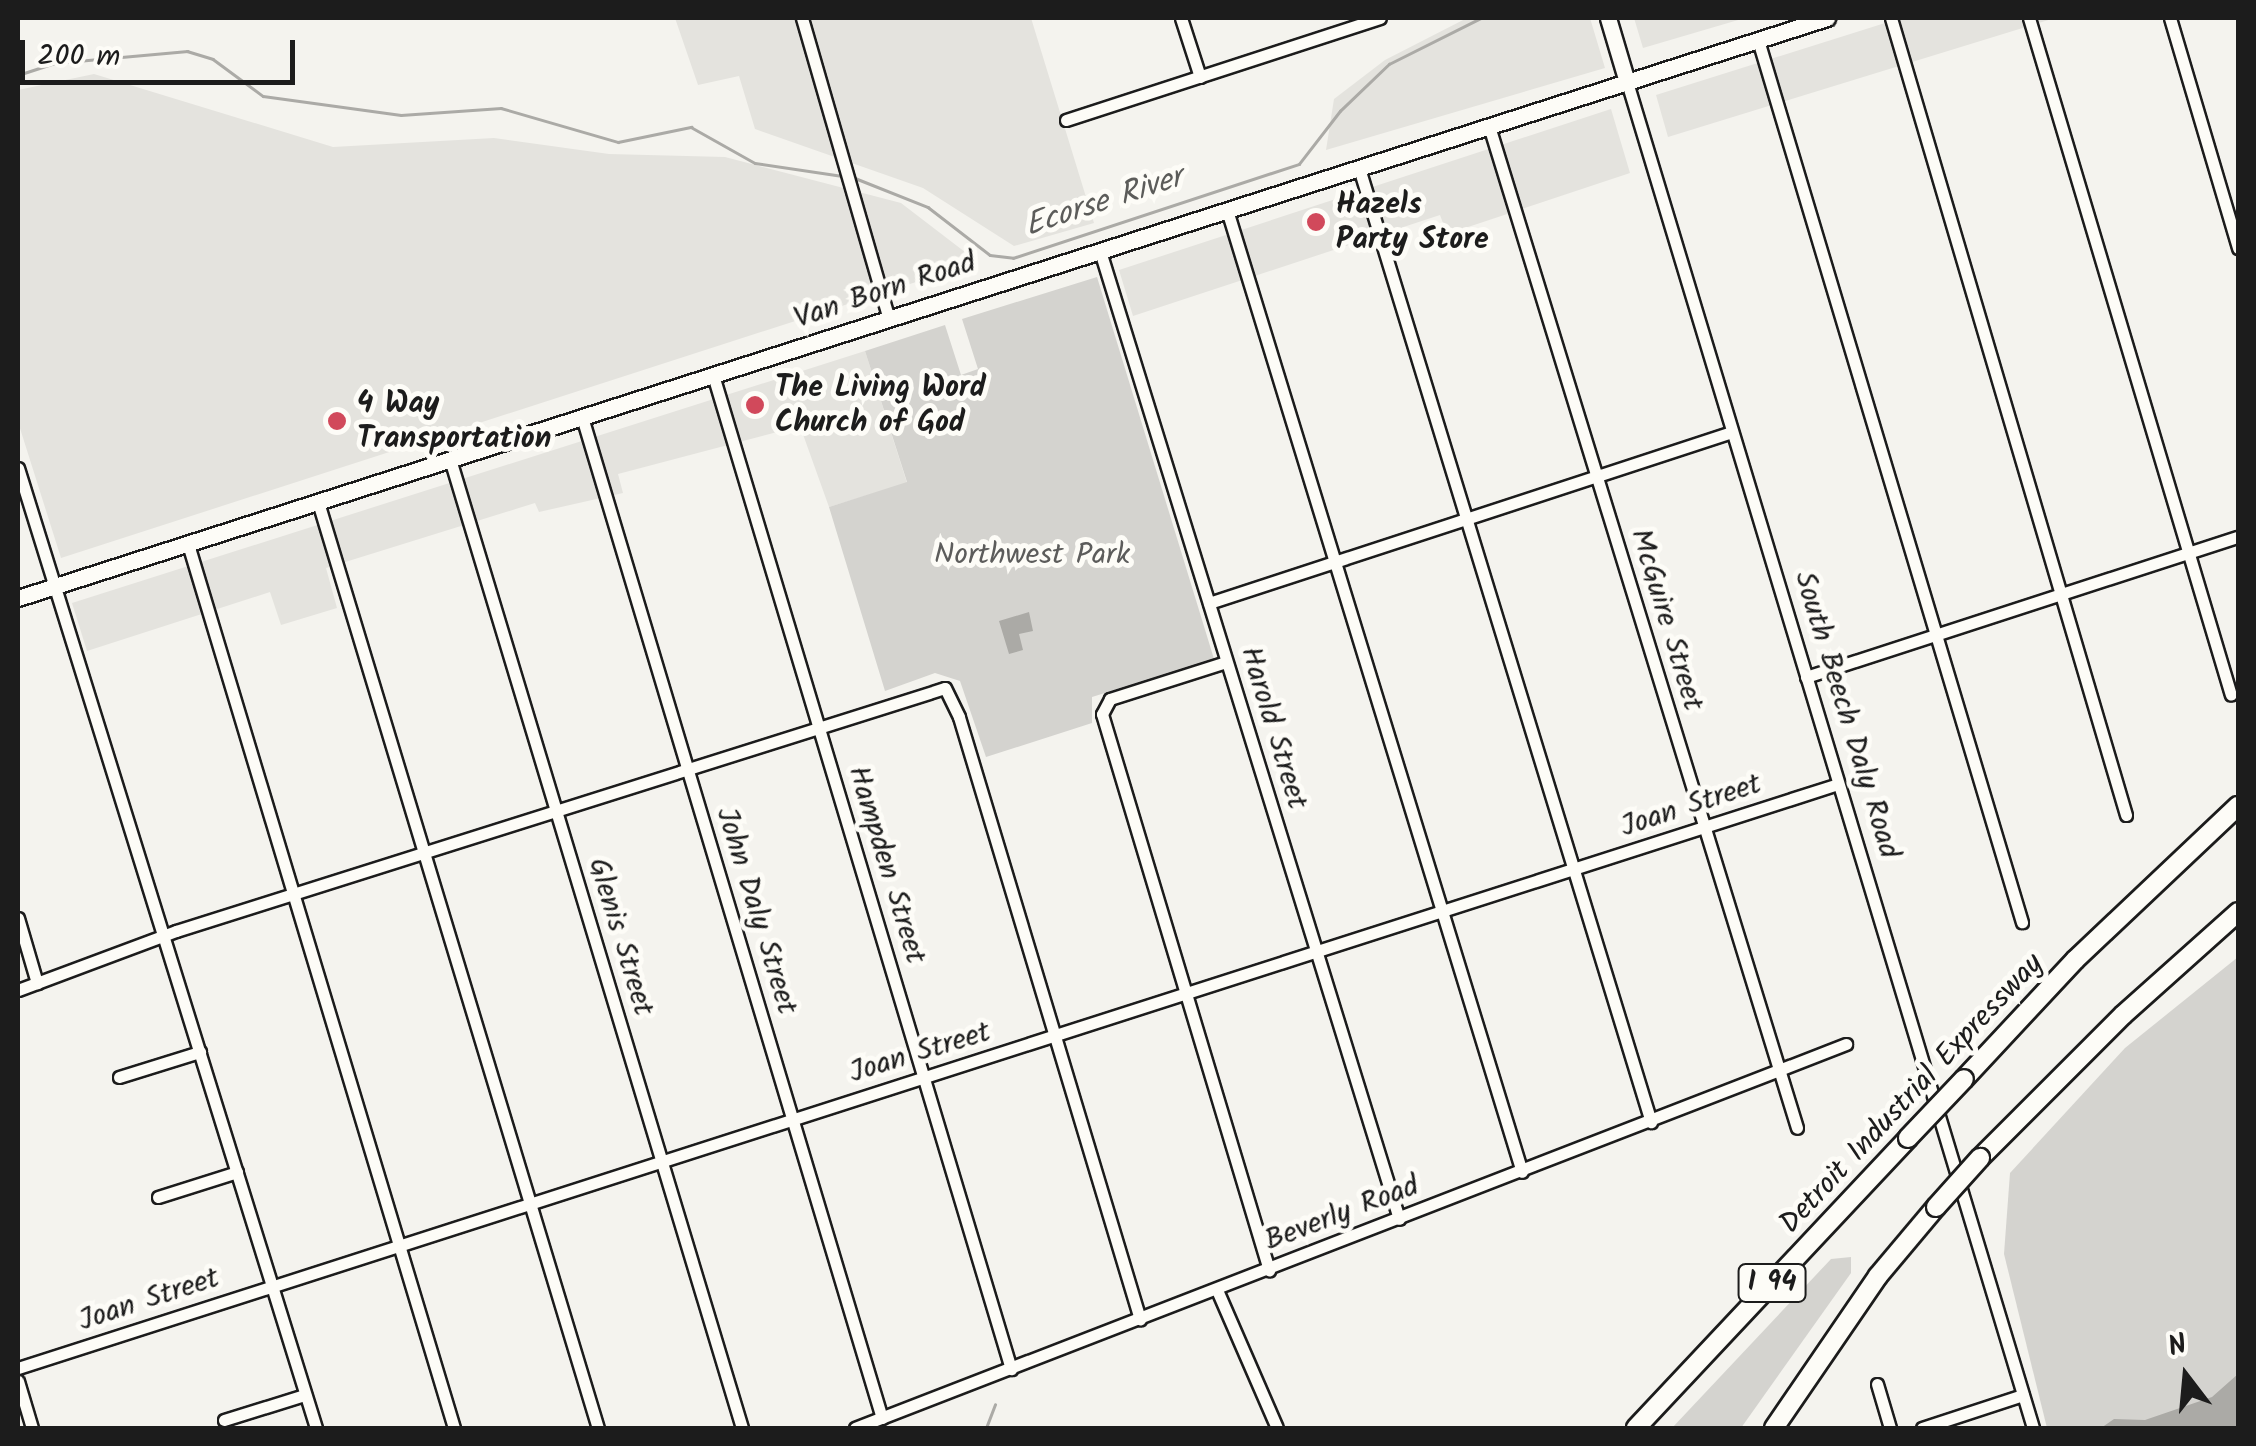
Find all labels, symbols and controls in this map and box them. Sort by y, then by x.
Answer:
scale bar [25,20,300,82]
text: 200 m [37,33,120,81]
water label: Ecorse River [1020,159,1188,247]
place label: Hazels Party Store [1336,187,1489,258]
marker: Hazels Party Store [1305,211,1327,233]
street label: Van Born Road [790,245,980,337]
place label: The Living Word Church of God [775,370,986,440]
place label: 4 Way Transportation [357,386,551,456]
marker: The Living Word Church of God [744,394,766,416]
marker: 4 Way Transportation [326,410,348,432]
street label: McGuire Street [1621,525,1711,715]
park label: Northwest Park [934,537,1130,573]
street label: South Beech Daly Road [1785,567,1907,863]
street label: Harold Street [1231,642,1315,814]
street label: Hampden Street [839,762,933,968]
street label: Joan Street [1616,766,1766,846]
street label: John Daly Street [707,803,805,1019]
street label: Glenis Street [579,854,661,1020]
street label: Detroit Industrial Expressway [1773,946,2051,1242]
street label: Joan Street [845,1014,995,1092]
street label: Beverly Road [1260,1168,1424,1260]
street label: Joan Street [74,1260,224,1340]
road number: I 94 [1737,1260,1807,1306]
text: N [2163,1323,2192,1371]
north arrow [2136,1326,2236,1426]

